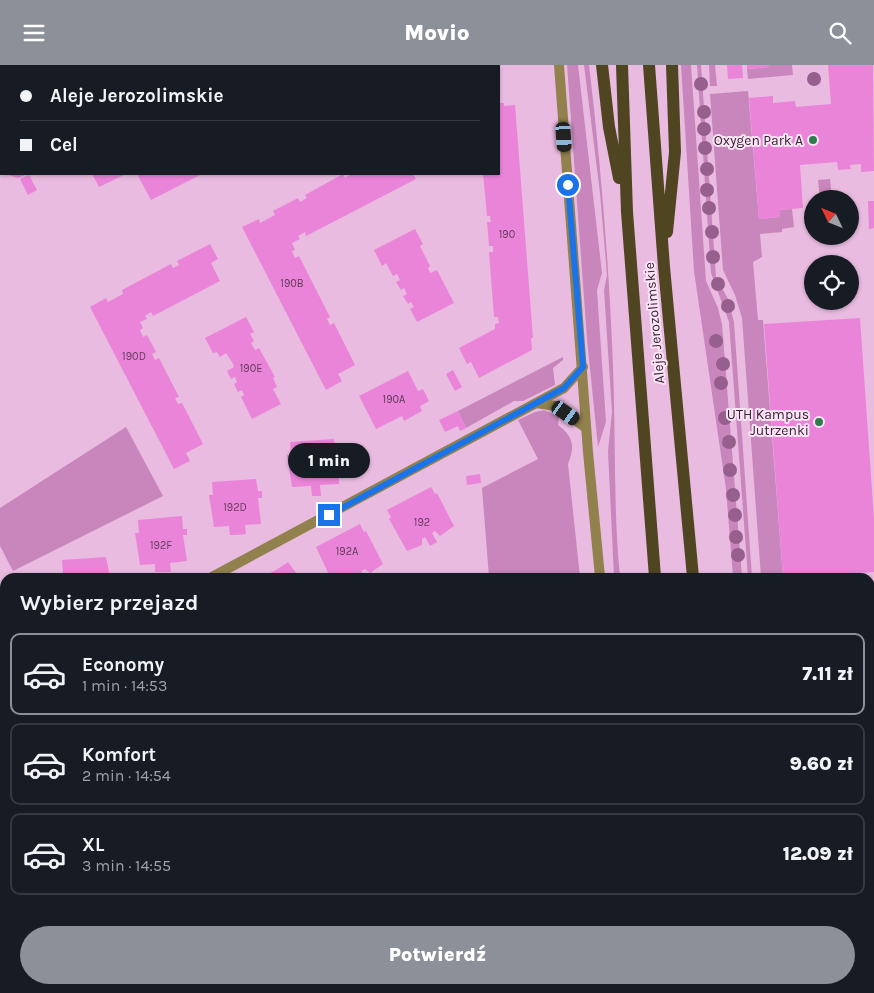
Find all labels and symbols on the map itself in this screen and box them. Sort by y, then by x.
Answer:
car [555,122,572,152]
place label: Oxygen Park A [714,132,803,149]
marker: Oxygen Park A [807,134,819,146]
route start [557,174,579,196]
north arrow [804,190,859,245]
house number: 190 [499,228,515,241]
street label: Aleje Jerozolimskie [641,262,668,384]
house number: 190B [280,277,304,290]
house number: 190D [122,350,146,363]
house number: 190E [240,362,262,375]
house number: 190A [383,393,406,406]
car [549,398,582,428]
place label: UTH Kampus Jutrzenki [727,406,809,439]
marker: UTH Kampus Jutrzenki [813,416,825,428]
callout: 1 min [288,443,370,477]
house number: 192D [223,501,247,514]
route end [318,504,340,526]
house number: 192 [414,516,430,529]
house number: 192F [150,539,172,552]
house number: 192A [336,545,359,558]

